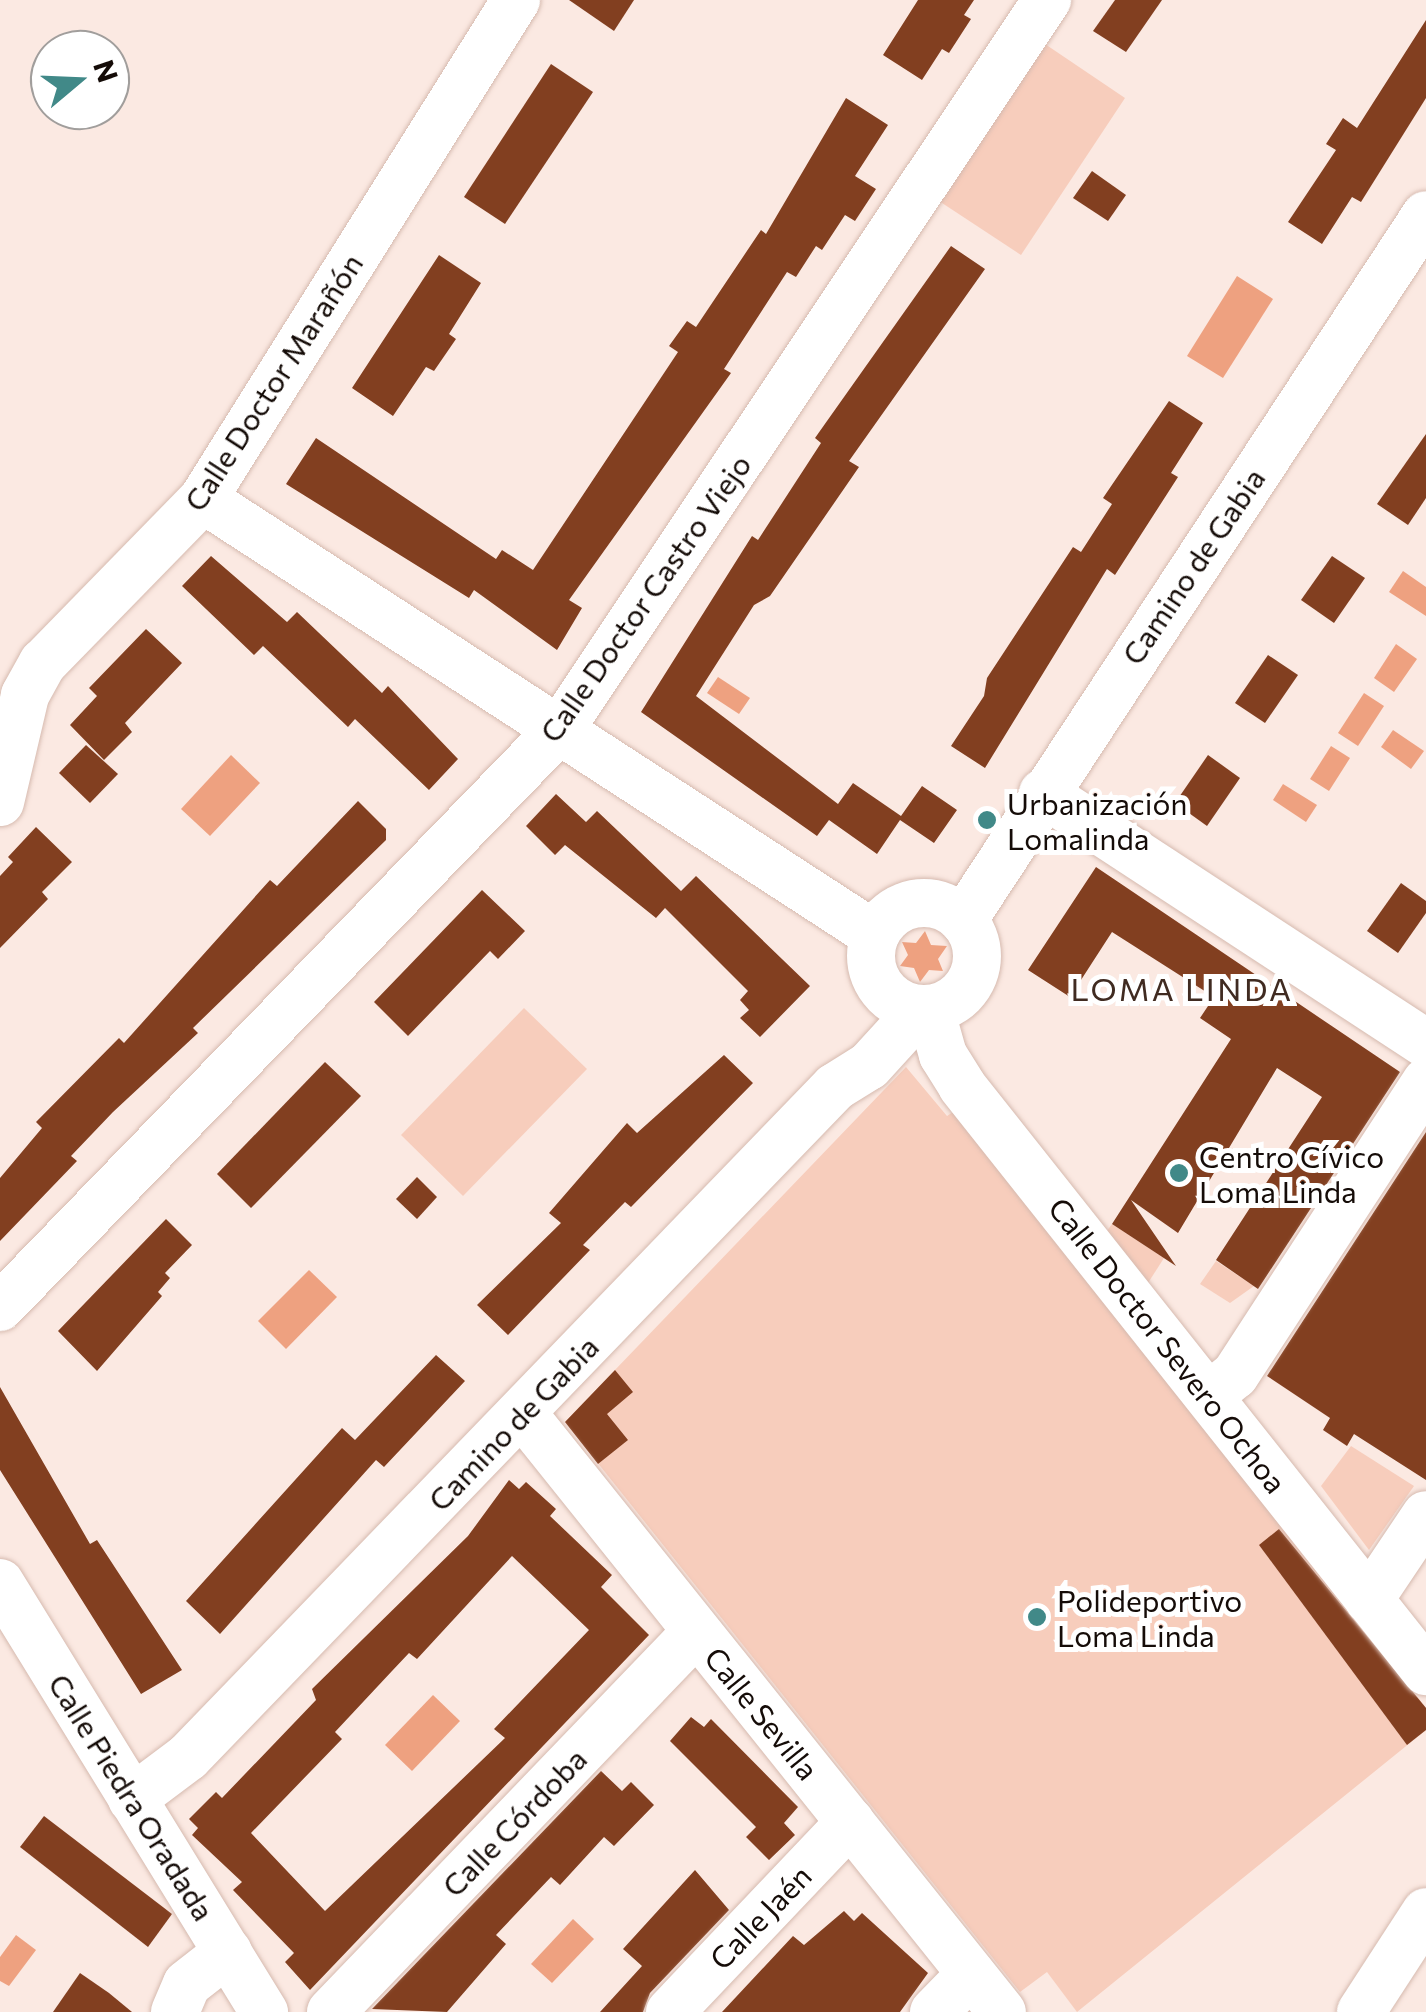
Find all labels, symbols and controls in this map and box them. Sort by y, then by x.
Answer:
north arrow [30,30,130,130]
text: N [87,55,126,86]
street label: Calle Doctor Marañón [176,247,370,517]
street label: Calle Doctor Castro Viejo [532,447,758,749]
street label: Camino de Gabia [1114,461,1272,671]
place label: Urbanización Lomalinda [1007,785,1187,856]
marker: Urbanización Lomalinda [976,809,998,831]
district label: LOMA LINDA [1070,969,1294,1007]
place label: Centro Cívico Loma Linda [1199,1138,1384,1208]
marker: Centro Cívico Loma Linda [1168,1162,1190,1184]
street label: Calle Doctor Severo Ochoa [1042,1190,1294,1500]
street label: Camino de Gabia [421,1328,605,1518]
place label: Polideportivo Loma Linda [1057,1582,1242,1652]
marker: Polideportivo Loma Linda [1026,1606,1048,1628]
street label: Calle Sevilla [698,1639,826,1787]
street label: Calle Piedra Oradada [42,1667,222,1927]
street label: Calle Córdoba [434,1741,594,1903]
street label: Calle Jaén [702,1858,818,1976]

